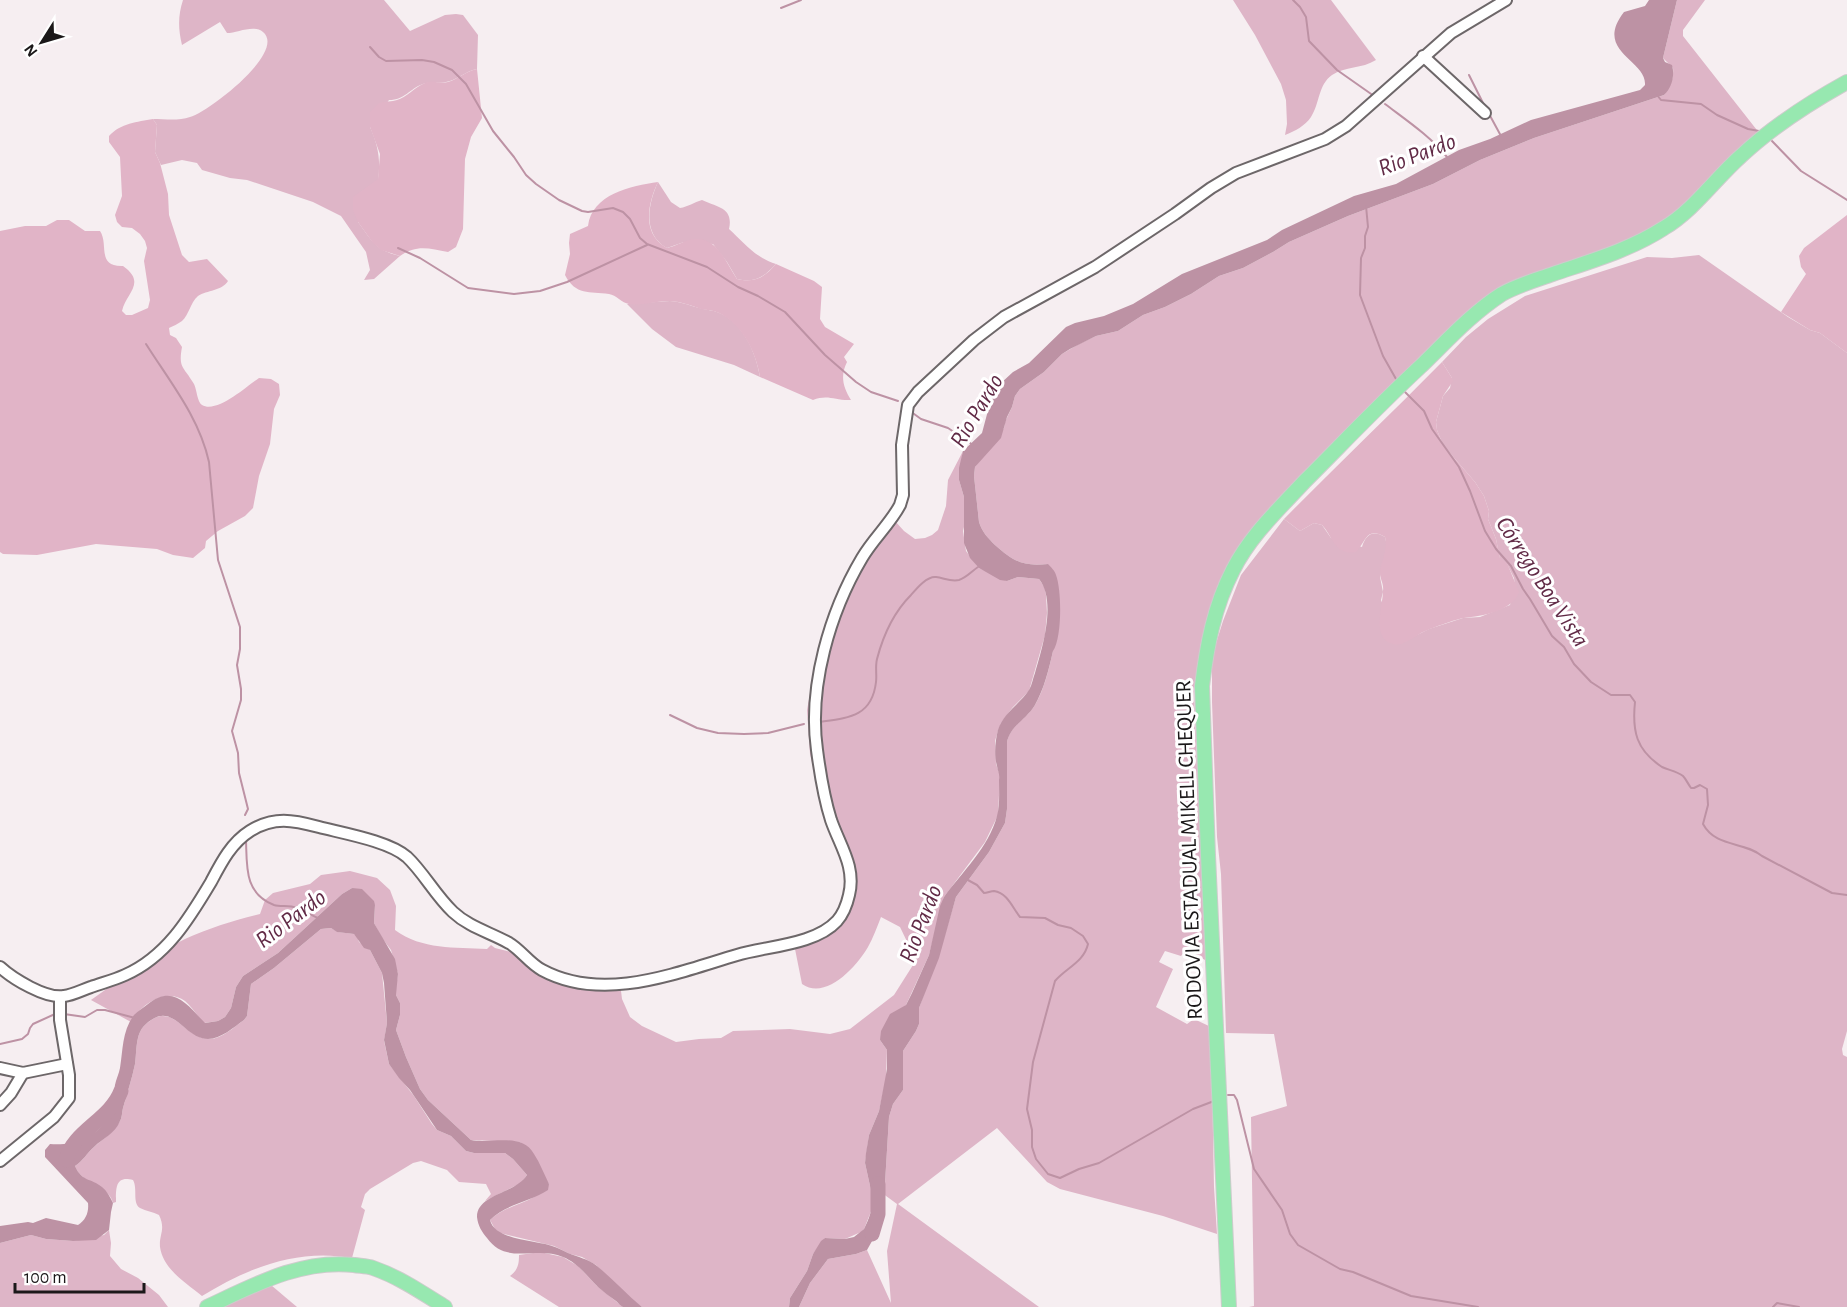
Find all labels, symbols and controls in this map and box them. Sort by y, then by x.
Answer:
north arrow [12,12,72,72]
text: N [21,41,41,60]
water label: Rio Pardo [1375,129,1459,181]
water label: Rio Pardo [946,370,1008,452]
water label: Córrego Boa Vista [1491,513,1593,651]
street label: RODOVIA ESTADUAL MIKELL CHEQUER [1172,680,1206,1020]
water label: Rio Pardo [895,882,947,966]
water label: Rio Pardo [251,885,331,953]
scale bar [15,1256,144,1294]
text: 100 m [24,1269,67,1287]

